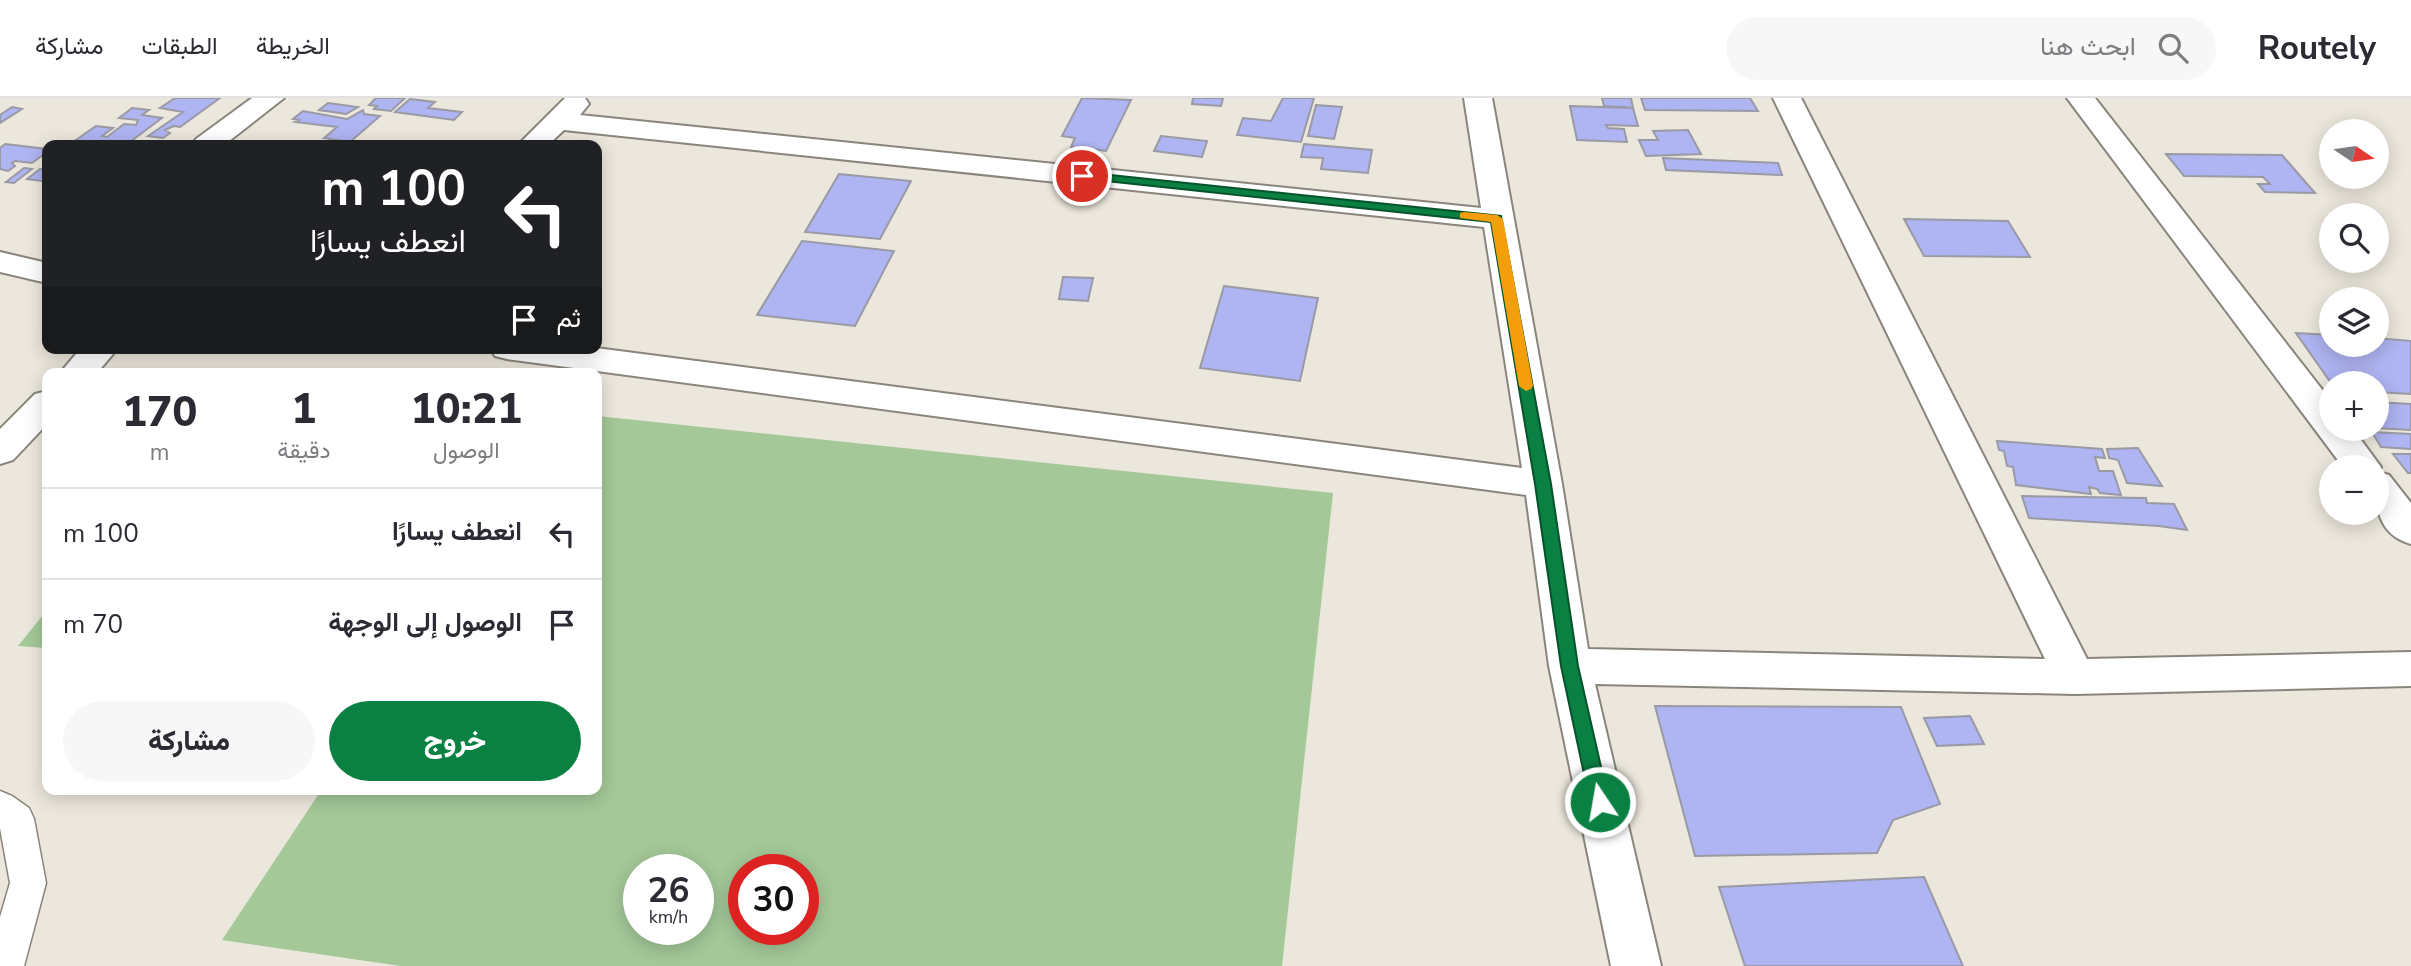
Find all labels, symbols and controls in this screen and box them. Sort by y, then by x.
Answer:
search box [1726,17,2216,80]
text: Routely [2258,26,2376,71]
text: ابحث هنا [2040,29,2136,64]
icon: search [2154,29,2192,67]
text: مشاركة [35,30,103,62]
text: الطبقات [141,30,218,62]
text: الخريطة [256,30,330,62]
north arrow [2319,119,2389,189]
map controls [2319,119,2389,525]
pin [1052,146,1112,206]
text: 100 m [322,155,466,222]
icon: arrive [1063,157,1101,195]
icon: left [490,168,581,259]
button: search [2319,203,2389,273]
text: انعطف يسارًا [310,220,466,263]
button: layers [2319,287,2389,357]
icon: arrive [505,301,543,339]
text: ثم [557,301,581,336]
button: + [2319,371,2389,441]
text: 1 [291,381,317,438]
text: 10:21 [410,381,522,438]
text: 170 [122,384,198,441]
text: دقيقة [277,435,331,466]
text: الوصول [433,435,499,466]
text: m [150,437,170,468]
button: − [2319,455,2389,525]
text: انعطف يسارًا [392,514,522,549]
icon: left [543,515,581,553]
text: 100 m [63,516,139,551]
text: الوصول إلى الوجهة [328,605,522,640]
icon: arrive [543,606,581,644]
text: 70 m [63,607,123,642]
button: مشاركة [63,701,315,781]
button: خروج [329,701,581,781]
position arrow [1563,765,1637,839]
speed limit sign: 30 [728,854,819,945]
text: 26 [647,867,690,914]
text: km/h [649,905,688,929]

